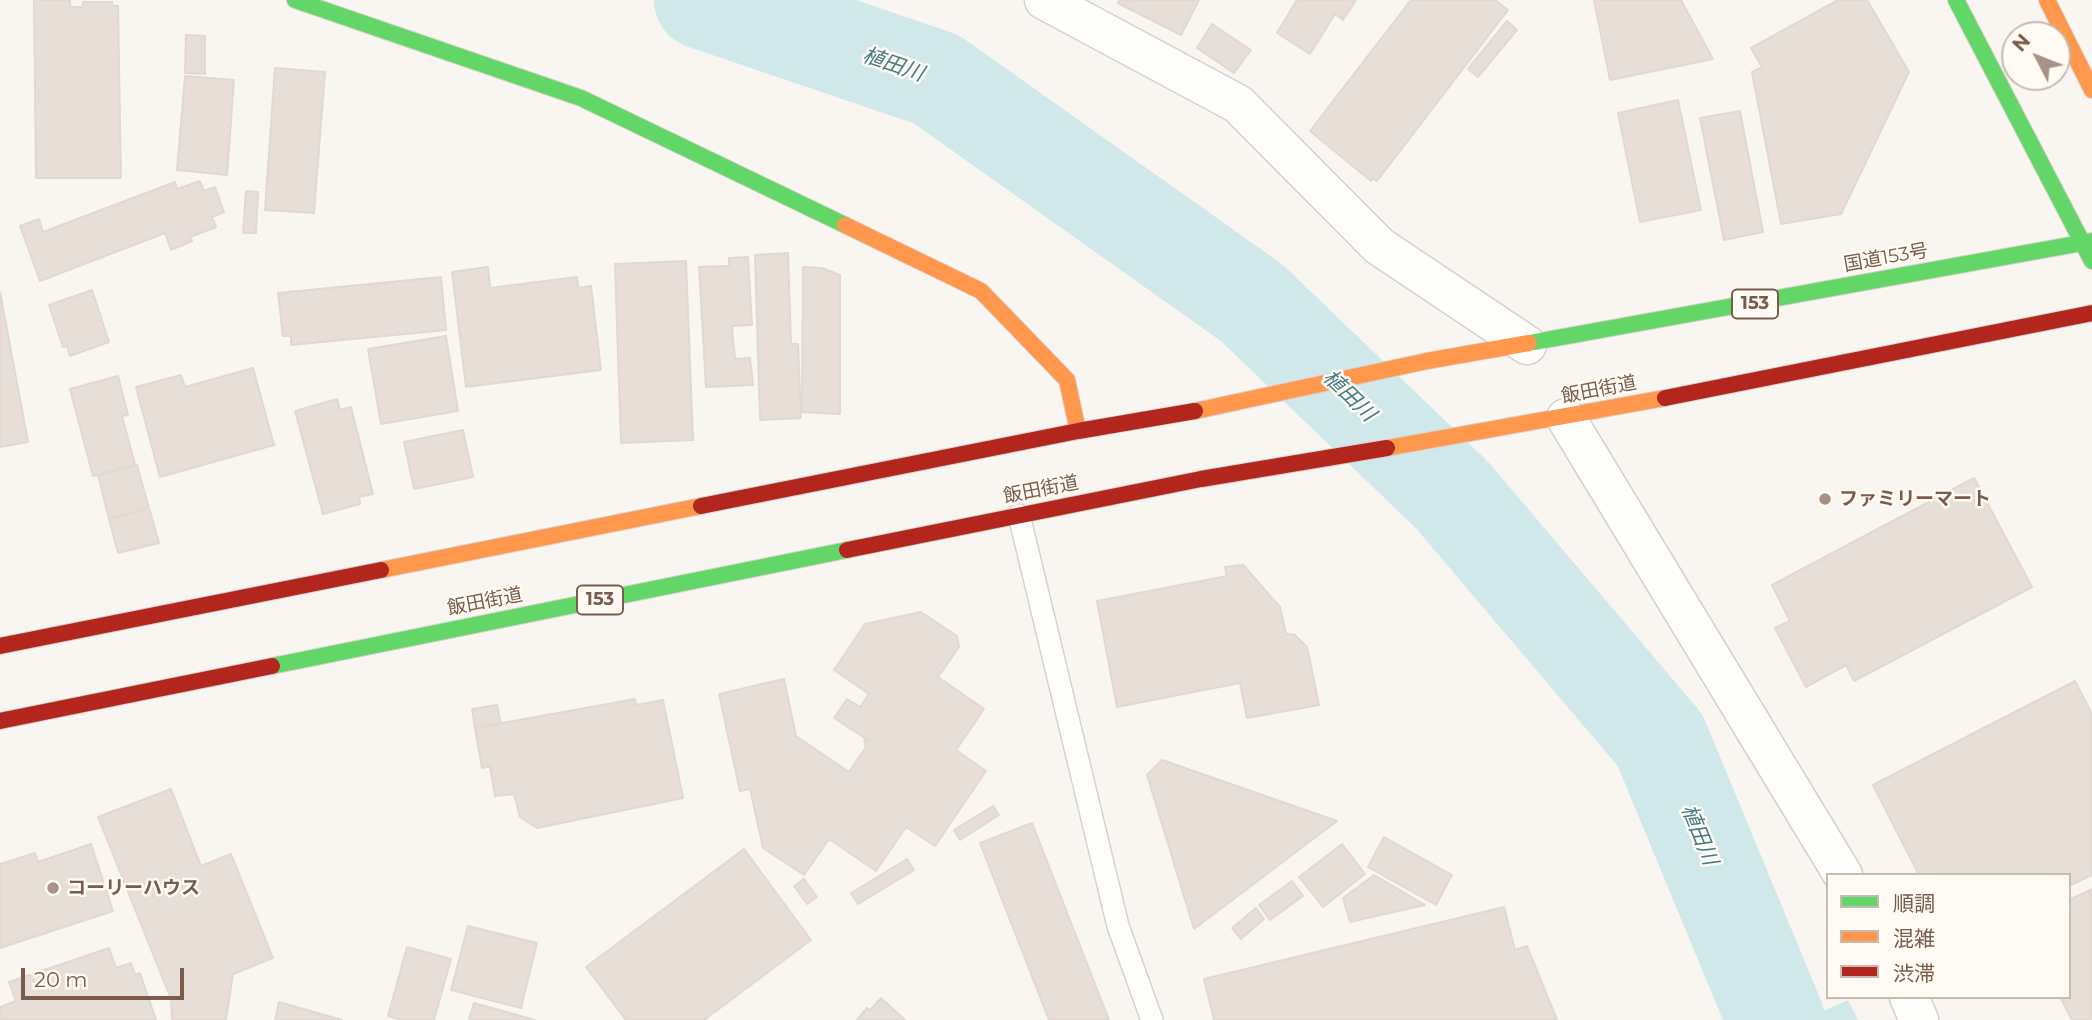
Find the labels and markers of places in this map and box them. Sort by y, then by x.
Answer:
place label: ファミリーマート [1839,488,1991,510]
marker: ファミリーマート [1817,491,1833,507]
place label: コーリーハウス [67,877,200,899]
marker: コーリーハウス [45,880,61,896]

